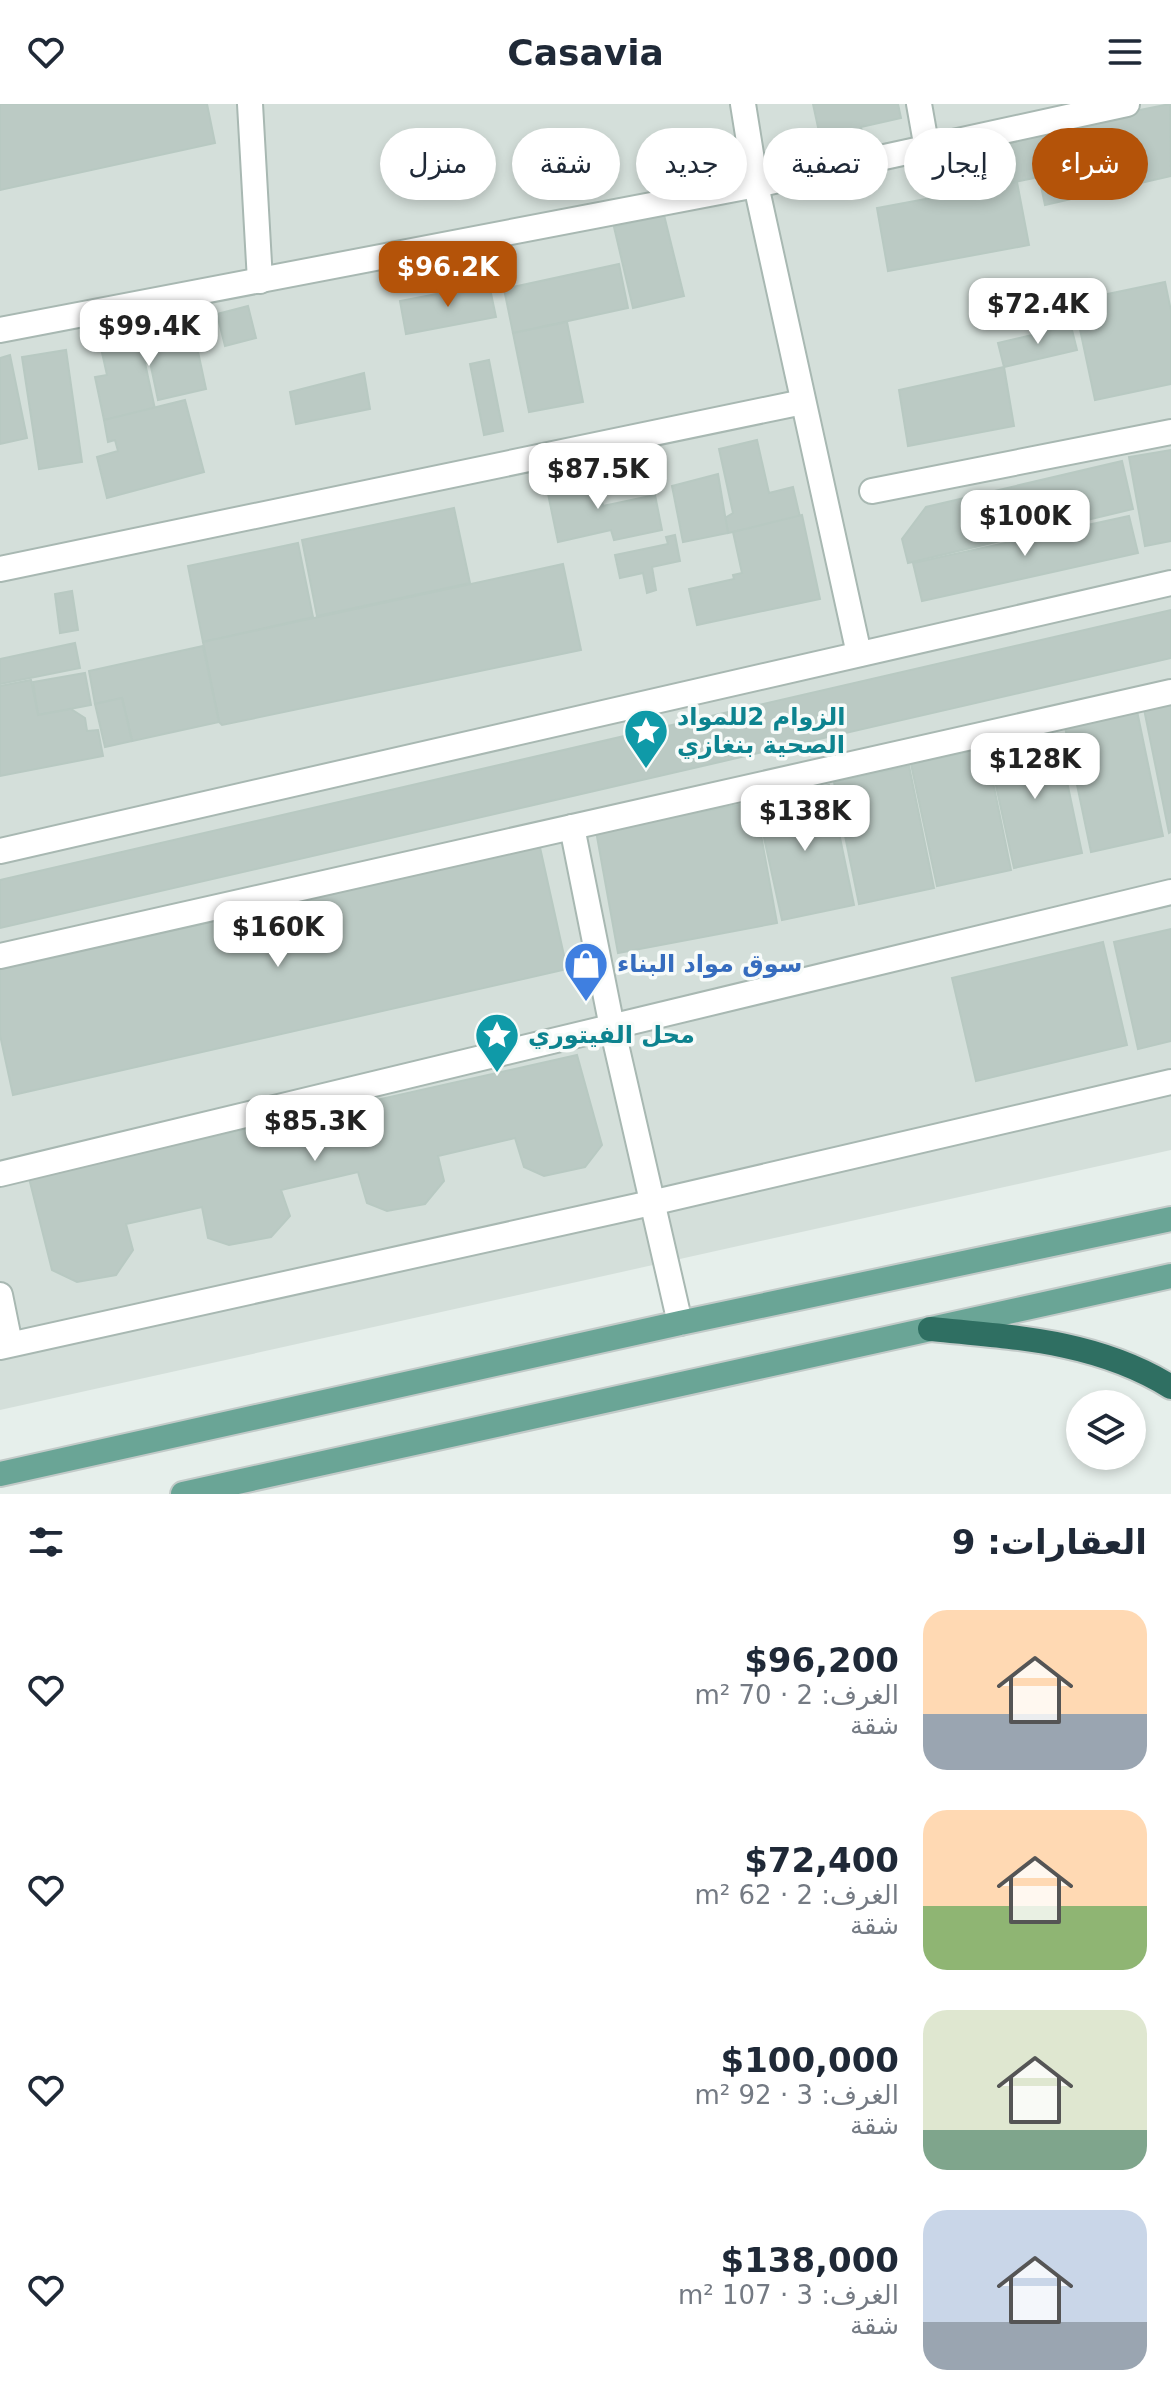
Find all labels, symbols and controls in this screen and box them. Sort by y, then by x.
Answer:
icon: heart [24,30,68,74]
icon: menu [1103,30,1147,74]
text: Casavia [507,32,664,73]
chip: منزل [380,128,496,200]
chip: شقة [512,128,620,200]
chip: جديد [636,128,747,200]
chip: تصفية [763,128,888,200]
chip: إيجار [904,128,1016,200]
chip: شراء [1032,128,1148,200]
pin: $96.2K [383,241,513,309]
text: $96.2K [397,252,499,282]
pin: $72.4K [973,278,1103,346]
text: $72.4K [987,289,1089,319]
pin: $99.4K [84,300,214,368]
text: $99.4K [98,311,200,341]
pin: $87.5K [533,443,663,511]
text: $87.5K [547,454,649,484]
pin: $100K [969,490,1081,558]
text: $100K [979,501,1071,531]
place label: الزوام 2للمواد الصحية بنغازي [677,703,845,759]
place icon: الزوام 2للمواد الصحية بنغازي [622,707,670,770]
pin: $128K [979,733,1091,801]
text: $128K [989,744,1081,774]
pin: $138K [749,785,861,853]
text: $138K [759,796,851,826]
pin: $160K [222,901,334,969]
text: $160K [232,912,324,942]
shop icon: سوق مواد البناء [562,940,610,1003]
place label: سوق مواد البناء [617,950,802,978]
place icon: محل الفيتوري [473,1011,521,1074]
place label: محل الفيتوري [528,1021,695,1049]
pin: $85.3K [250,1095,380,1163]
text: $85.3K [264,1106,366,1136]
map controls [1066,1390,1146,1470]
button: layers [1066,1390,1146,1470]
icon: filters [24,1520,68,1564]
text: العقارات: 9 [952,1522,1147,1562]
text: $96,200 [744,1640,899,1680]
icon: home [987,1642,1083,1738]
icon: heart [24,1668,68,1712]
text: الغرف: 2 · 70 m² [695,1680,899,1710]
text: شقة [850,1710,899,1740]
text: $72,400 [744,1840,899,1880]
icon: home [987,1842,1083,1938]
icon: heart [24,1868,68,1912]
text: الغرف: 2 · 62 m² [695,1880,899,1910]
text: شقة [850,1910,899,1940]
text: $100,000 [720,2040,899,2080]
icon: home [987,2042,1083,2138]
icon: heart [24,2068,68,2112]
text: الغرف: 3 · 92 m² [695,2080,899,2110]
text: شقة [850,2110,899,2140]
text: $138,000 [720,2240,899,2280]
icon: home [987,2242,1083,2338]
icon: heart [24,2268,68,2312]
text: الغرف: 3 · 107 m² [678,2280,899,2310]
text: شقة [850,2310,899,2340]

